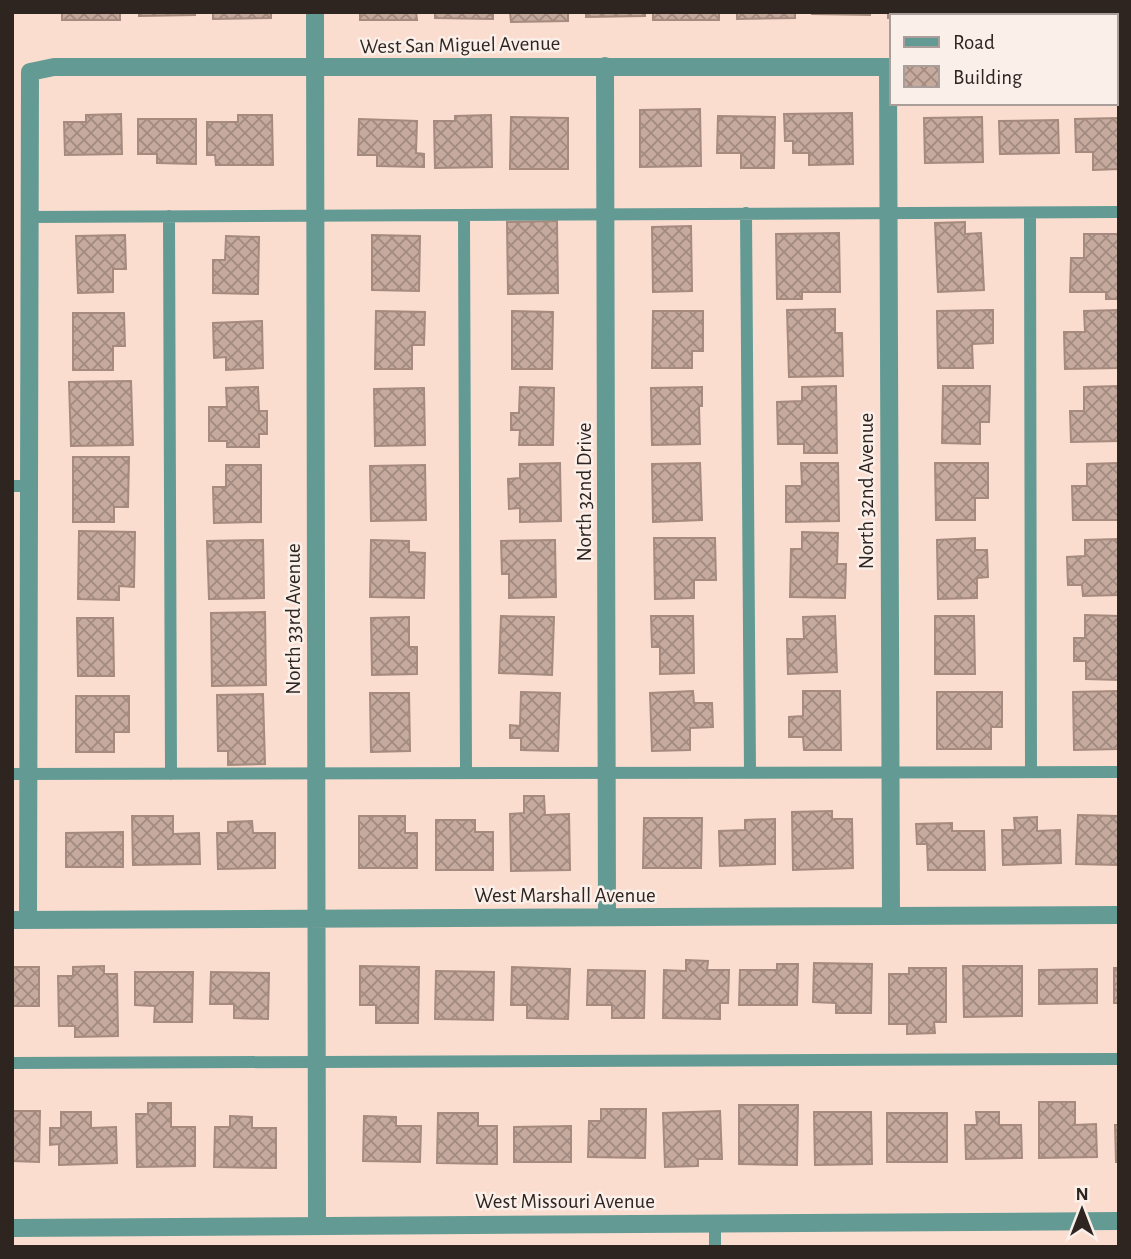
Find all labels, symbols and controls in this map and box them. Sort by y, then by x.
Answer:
legend [890,14,1117,105]
text: Road [953,32,995,53]
street label: West San Miguel Avenue [359,33,561,57]
text: Building [953,67,1023,88]
street label: North 32nd Avenue [856,413,877,569]
street label: North 32nd Drive [574,423,595,561]
street label: North 33rd Avenue [283,543,304,695]
street label: West Marshall Avenue [474,885,656,906]
north arrow [1047,1175,1117,1245]
text: N [1075,1185,1089,1204]
street label: West Missouri Avenue [475,1191,655,1212]

